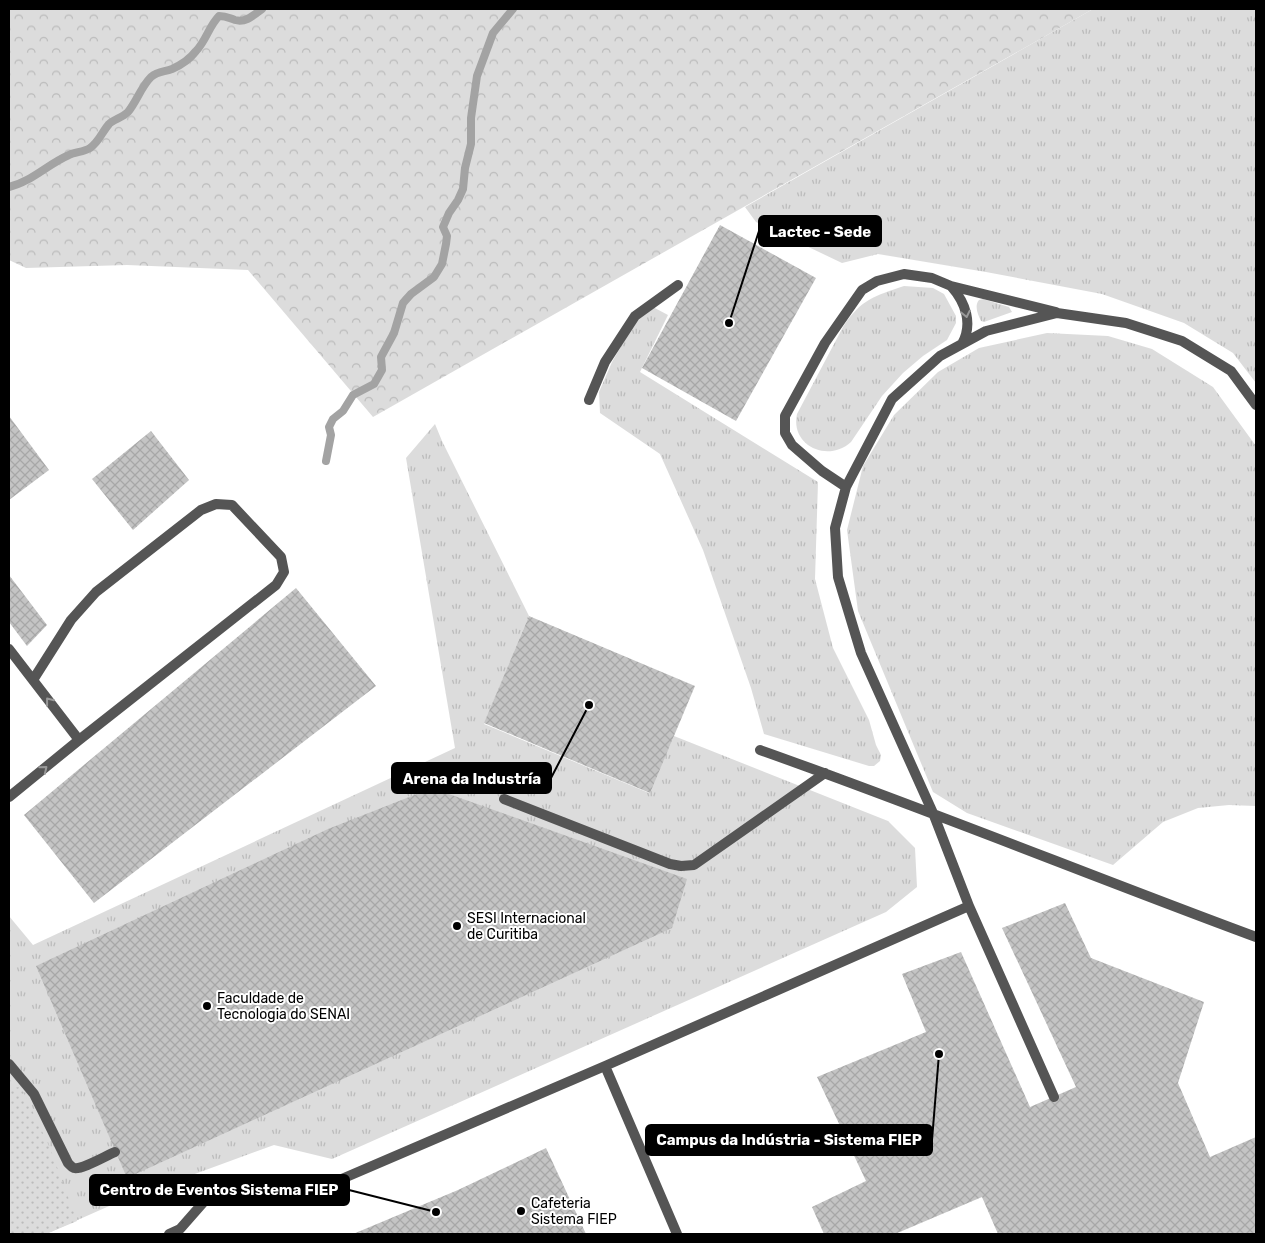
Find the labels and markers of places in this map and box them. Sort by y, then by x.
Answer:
callout: Lactec - Sede [759,216,881,246]
callout: Arena da Industría [392,763,551,793]
place label: SESI Internacional de Curitiba [467,910,586,943]
marker: SESI Internacional de Curitiba [451,920,463,932]
place label: Faculdade de Tecnologia do SENAI [217,990,350,1023]
marker: Faculdade de Tecnologia do SENAI [201,1000,213,1012]
callout: Campus da Indústria - Sistema FIEP [646,1125,932,1155]
callout: Centro de Eventos Sistema FIEP [90,1175,349,1205]
place label: Cafeteria Sistema FIEP [531,1195,617,1228]
marker: Cafeteria Sistema FIEP [515,1205,527,1217]

